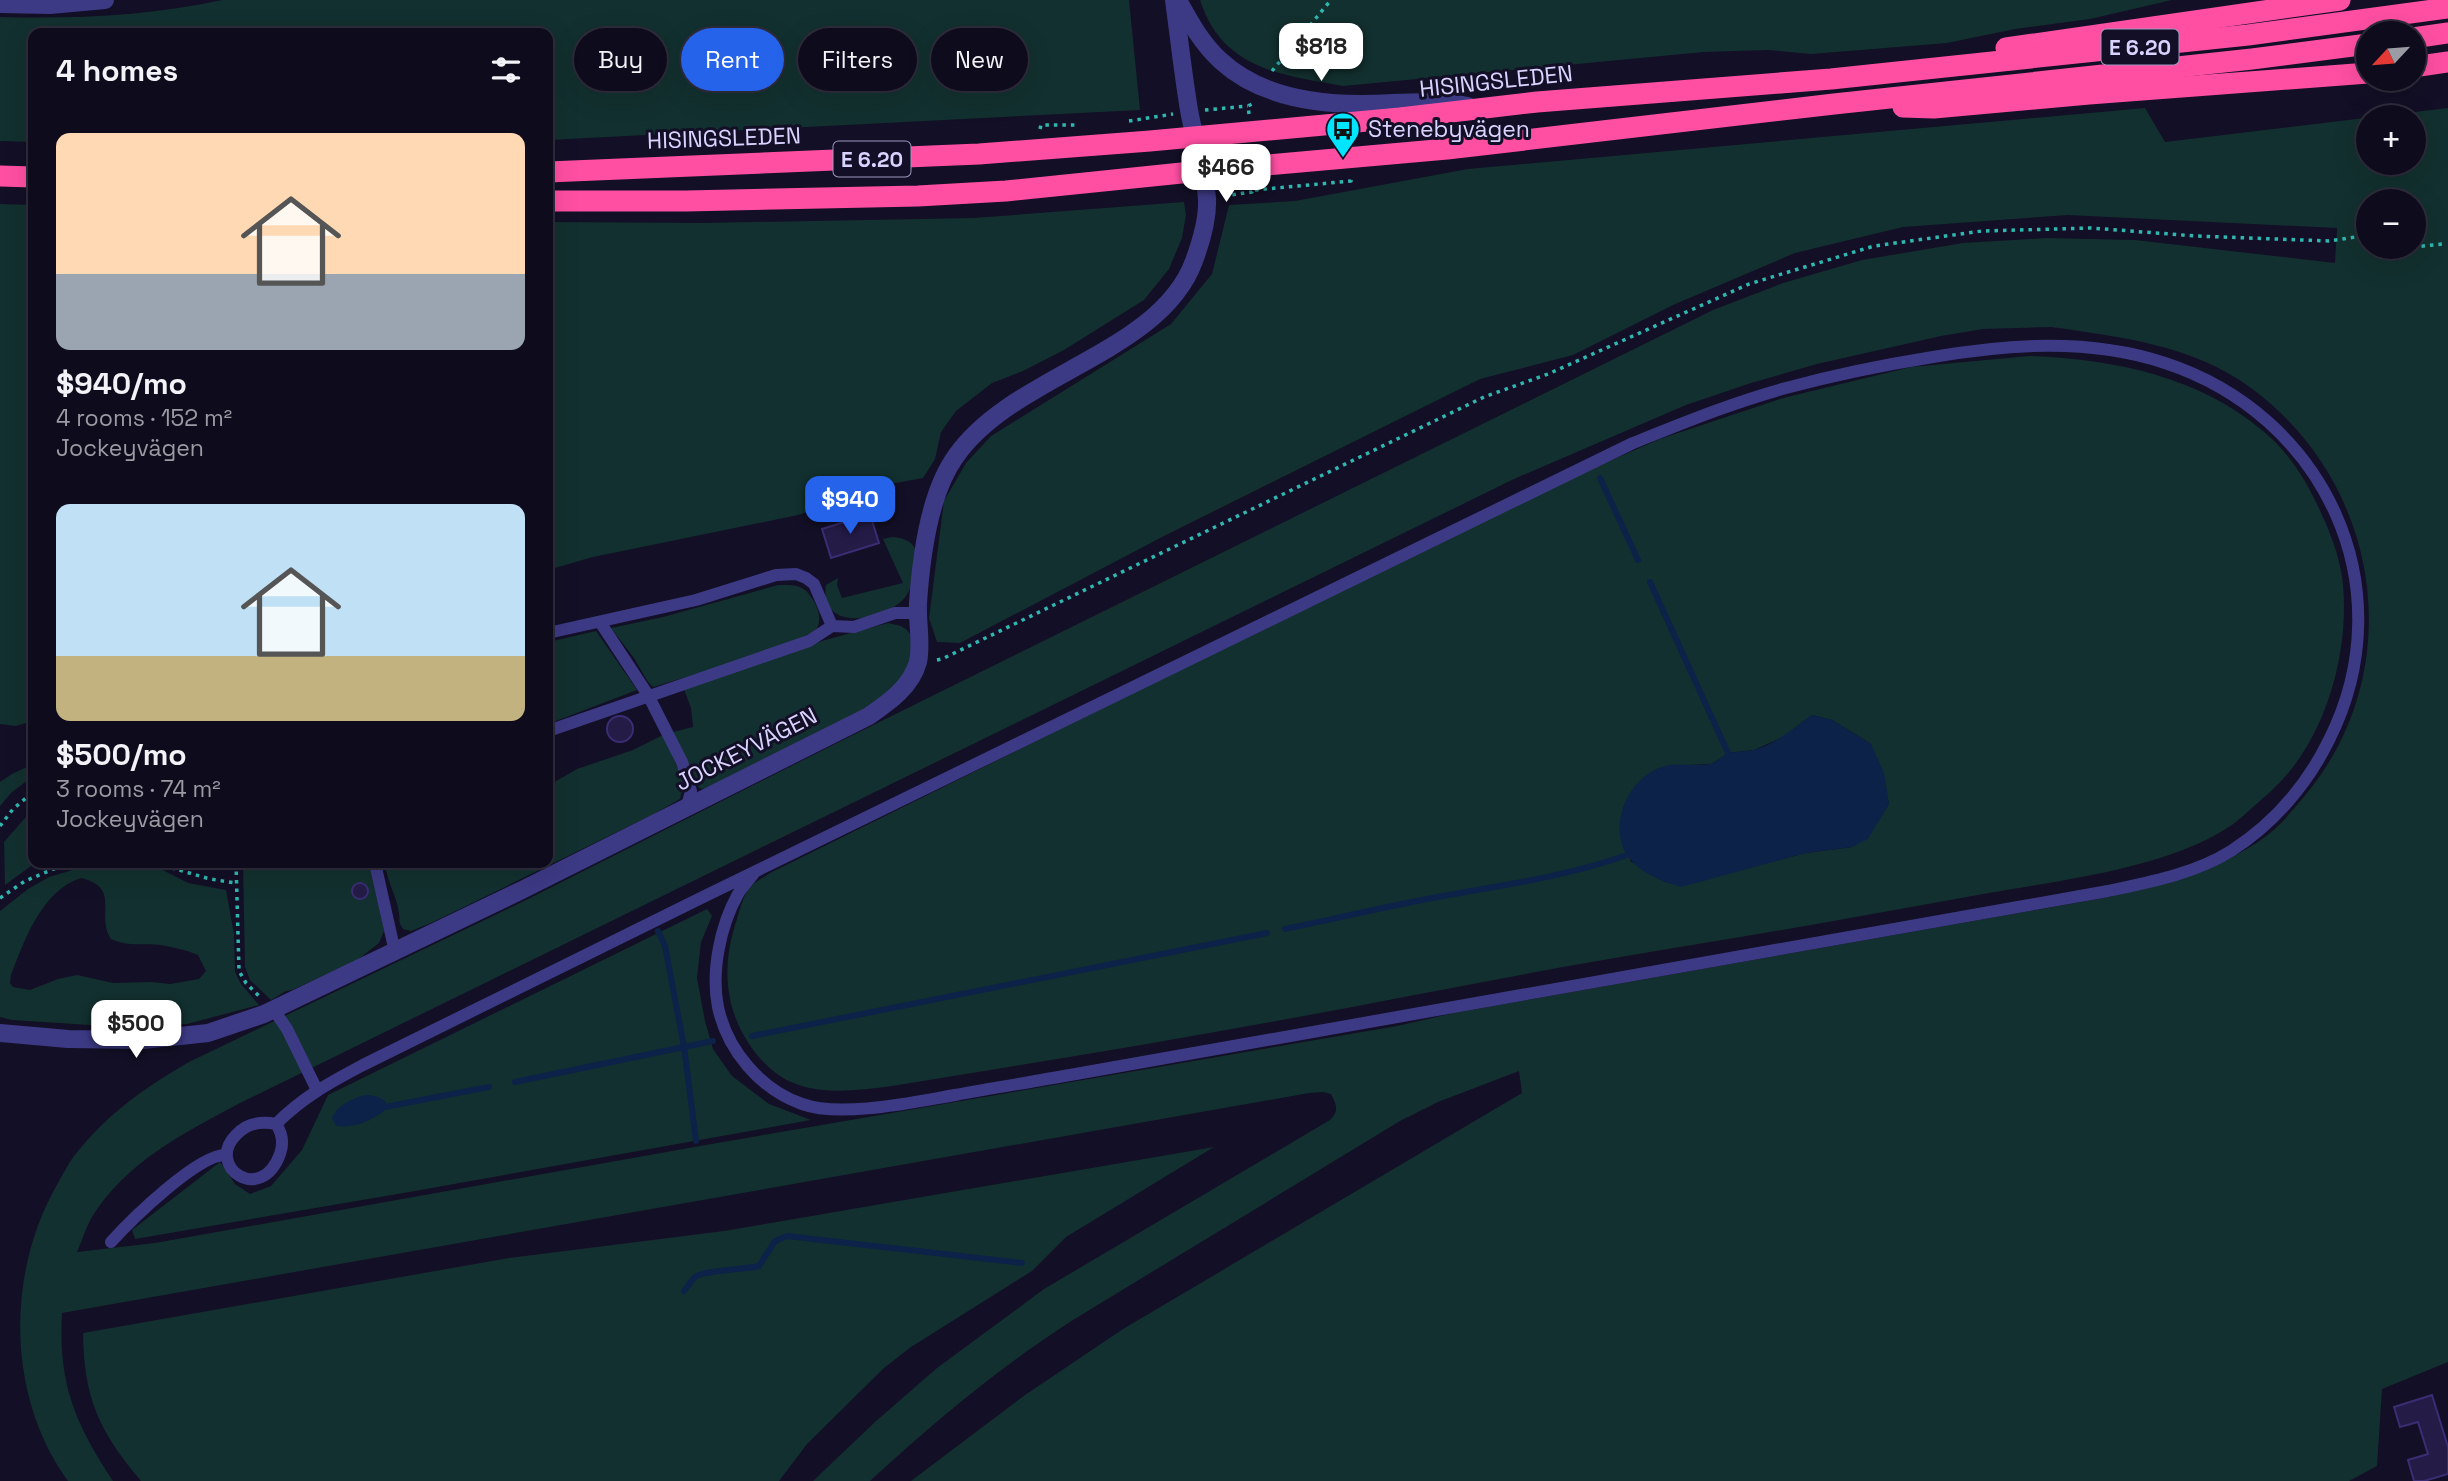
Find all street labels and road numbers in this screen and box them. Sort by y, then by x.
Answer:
road number: E 6.20 [2102,30,2178,64]
street label: HISINGSLEDEN [1418,58,1574,104]
street label: HISINGSLEDEN [647,120,801,156]
road number: E 6.20 [834,142,910,176]
street label: JOCKEYVÄGEN [670,700,822,798]

